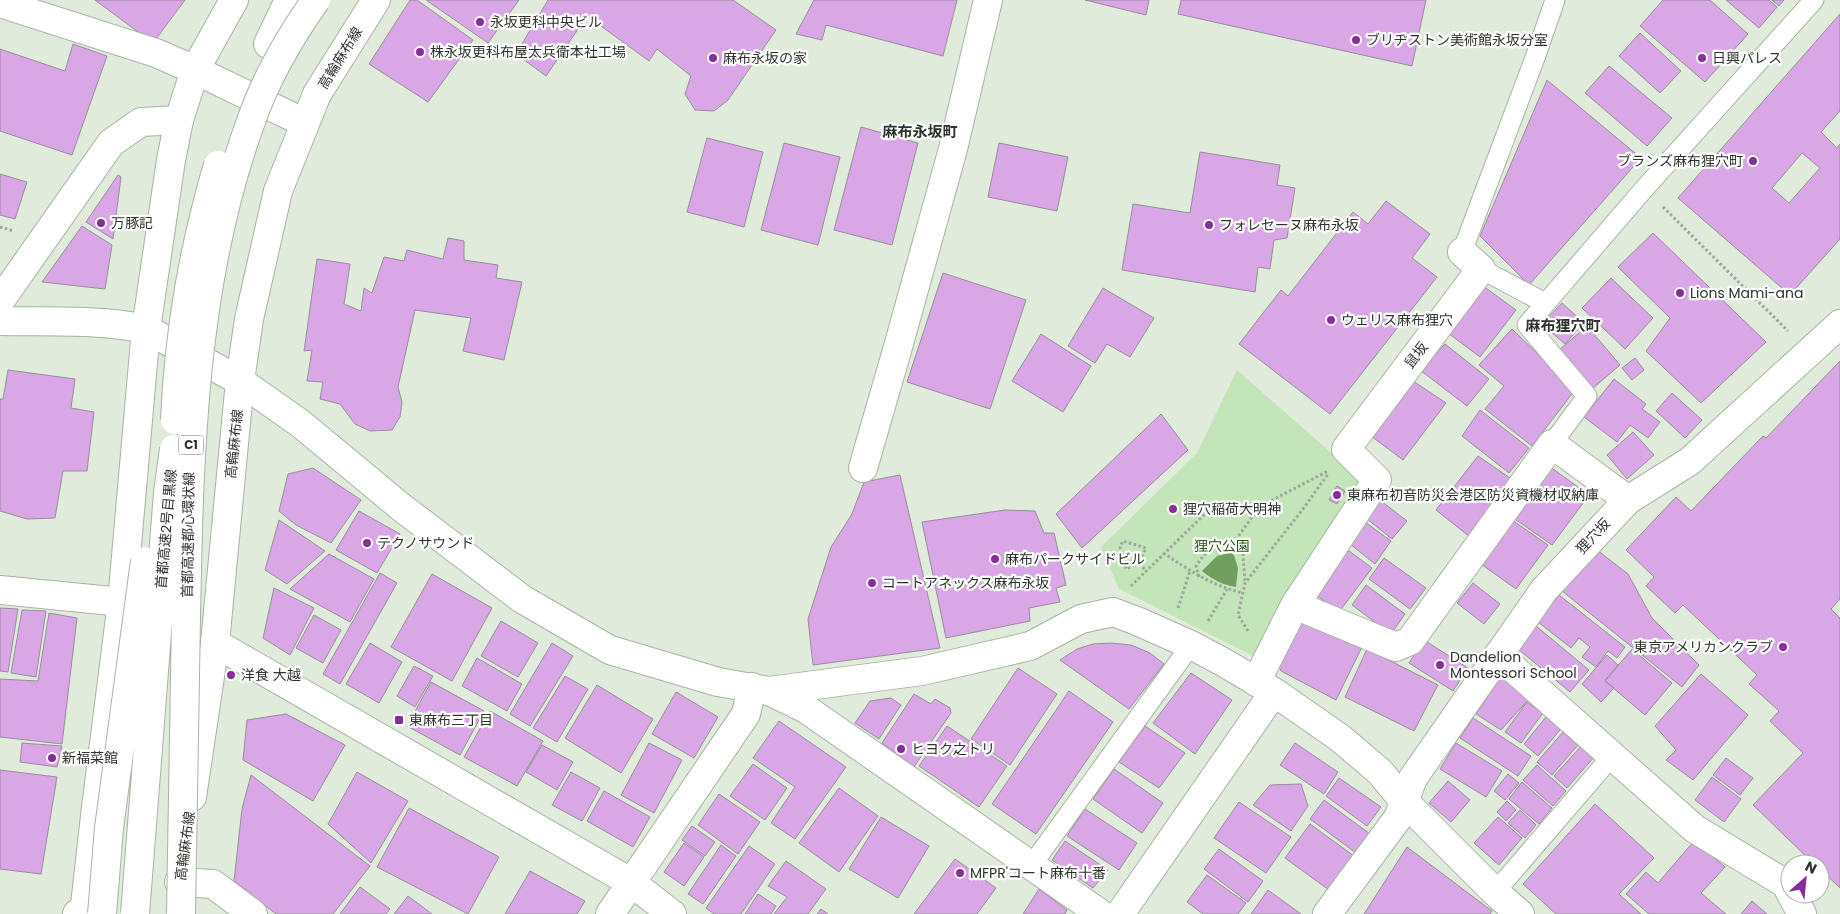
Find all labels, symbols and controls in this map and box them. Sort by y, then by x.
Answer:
place label: 永坂更科中央ビル [490,12,602,32]
marker: 永坂更科中央ビル [474,16,486,28]
street label: 高輪麻布線 [313,23,367,93]
place label: ブリヂストン美術館永坂分室 [1366,30,1548,50]
marker: ブリヂストン美術館永坂分室 [1350,34,1362,46]
place label: 株永坂更科布屋太兵衛本社工場 [430,42,626,62]
marker: 株永坂更科布屋太兵衛本社工場 [414,46,426,58]
place label: 麻布永坂の家 [723,48,807,68]
place label: 日興パレス [1712,48,1782,68]
marker: 麻布永坂の家 [707,52,719,64]
marker: 日興パレス [1696,52,1708,64]
district label: 麻布永坂町 [882,121,958,142]
place label: ブランズ麻布狸穴町 [1617,151,1743,171]
marker: ブランズ麻布狸穴町 [1747,155,1759,167]
place label: 万豚記 [111,213,153,233]
place label: フォレセーヌ麻布永坂 [1219,215,1359,235]
marker: 万豚記 [95,217,107,229]
marker: フォレセーヌ麻布永坂 [1203,219,1215,231]
place label: Lions Mami-ana [1690,283,1803,303]
marker: Lions Mami-ana [1674,287,1686,299]
place label: ウェリス麻布狸穴 [1341,310,1453,330]
marker: ウェリス麻布狸穴 [1325,314,1337,326]
district label: 麻布狸穴町 [1525,315,1601,336]
street label: 鼠坂 [1400,338,1432,372]
street label: 高輪麻布線 [220,408,248,480]
road number: C1 [178,436,204,454]
street label: 首都高速2号目黒線 [151,468,181,590]
street label: 首都高速都心環状線 [177,472,199,598]
place label: 東麻布初音防災会港区防災資機材収納庫 [1347,485,1599,505]
marker: 東麻布初音防災会港区防災資機材収納庫 [1331,489,1343,501]
place label: 狸穴稲荷大明神 [1183,499,1281,519]
marker: 狸穴稲荷大明神 [1167,503,1179,515]
street label: 狸穴坂 [1571,514,1615,558]
place label: テクノサウンド [377,533,474,553]
park label: 狸穴公園 [1194,536,1250,556]
marker: テクノサウンド [361,537,373,549]
place label: 麻布パークサイドビル [1005,549,1145,569]
marker: 麻布パークサイドビル [989,553,1001,565]
place label: コートアネックス麻布永坂 [882,573,1050,593]
marker: コートアネックス麻布永坂 [866,577,878,589]
place label: 東京アメリカンクラブ [1634,637,1773,657]
marker: 東京アメリカンクラブ [1777,641,1789,653]
place label: Dandelion Montessori School [1450,647,1577,683]
marker: Dandelion Montessori School [1434,659,1446,671]
place label: 洋食 大越 [241,665,301,685]
marker: 洋食 大越 [225,669,237,681]
place label: 東麻布三丁目 [409,710,493,730]
marker: 東麻布三丁目 [393,714,405,726]
place label: ヒヨク之トリ [911,739,995,759]
marker: ヒヨク之トリ [895,743,907,755]
place label: 新福菜館 [62,748,118,768]
marker: 新福菜館 [46,752,58,764]
street label: 高輪麻布線 [170,810,200,882]
north arrow [1780,854,1830,904]
text: N [1802,856,1820,879]
place label: MFPR'コート麻布十番 [970,863,1106,883]
marker: MFPR'コート麻布十番 [954,867,966,879]

